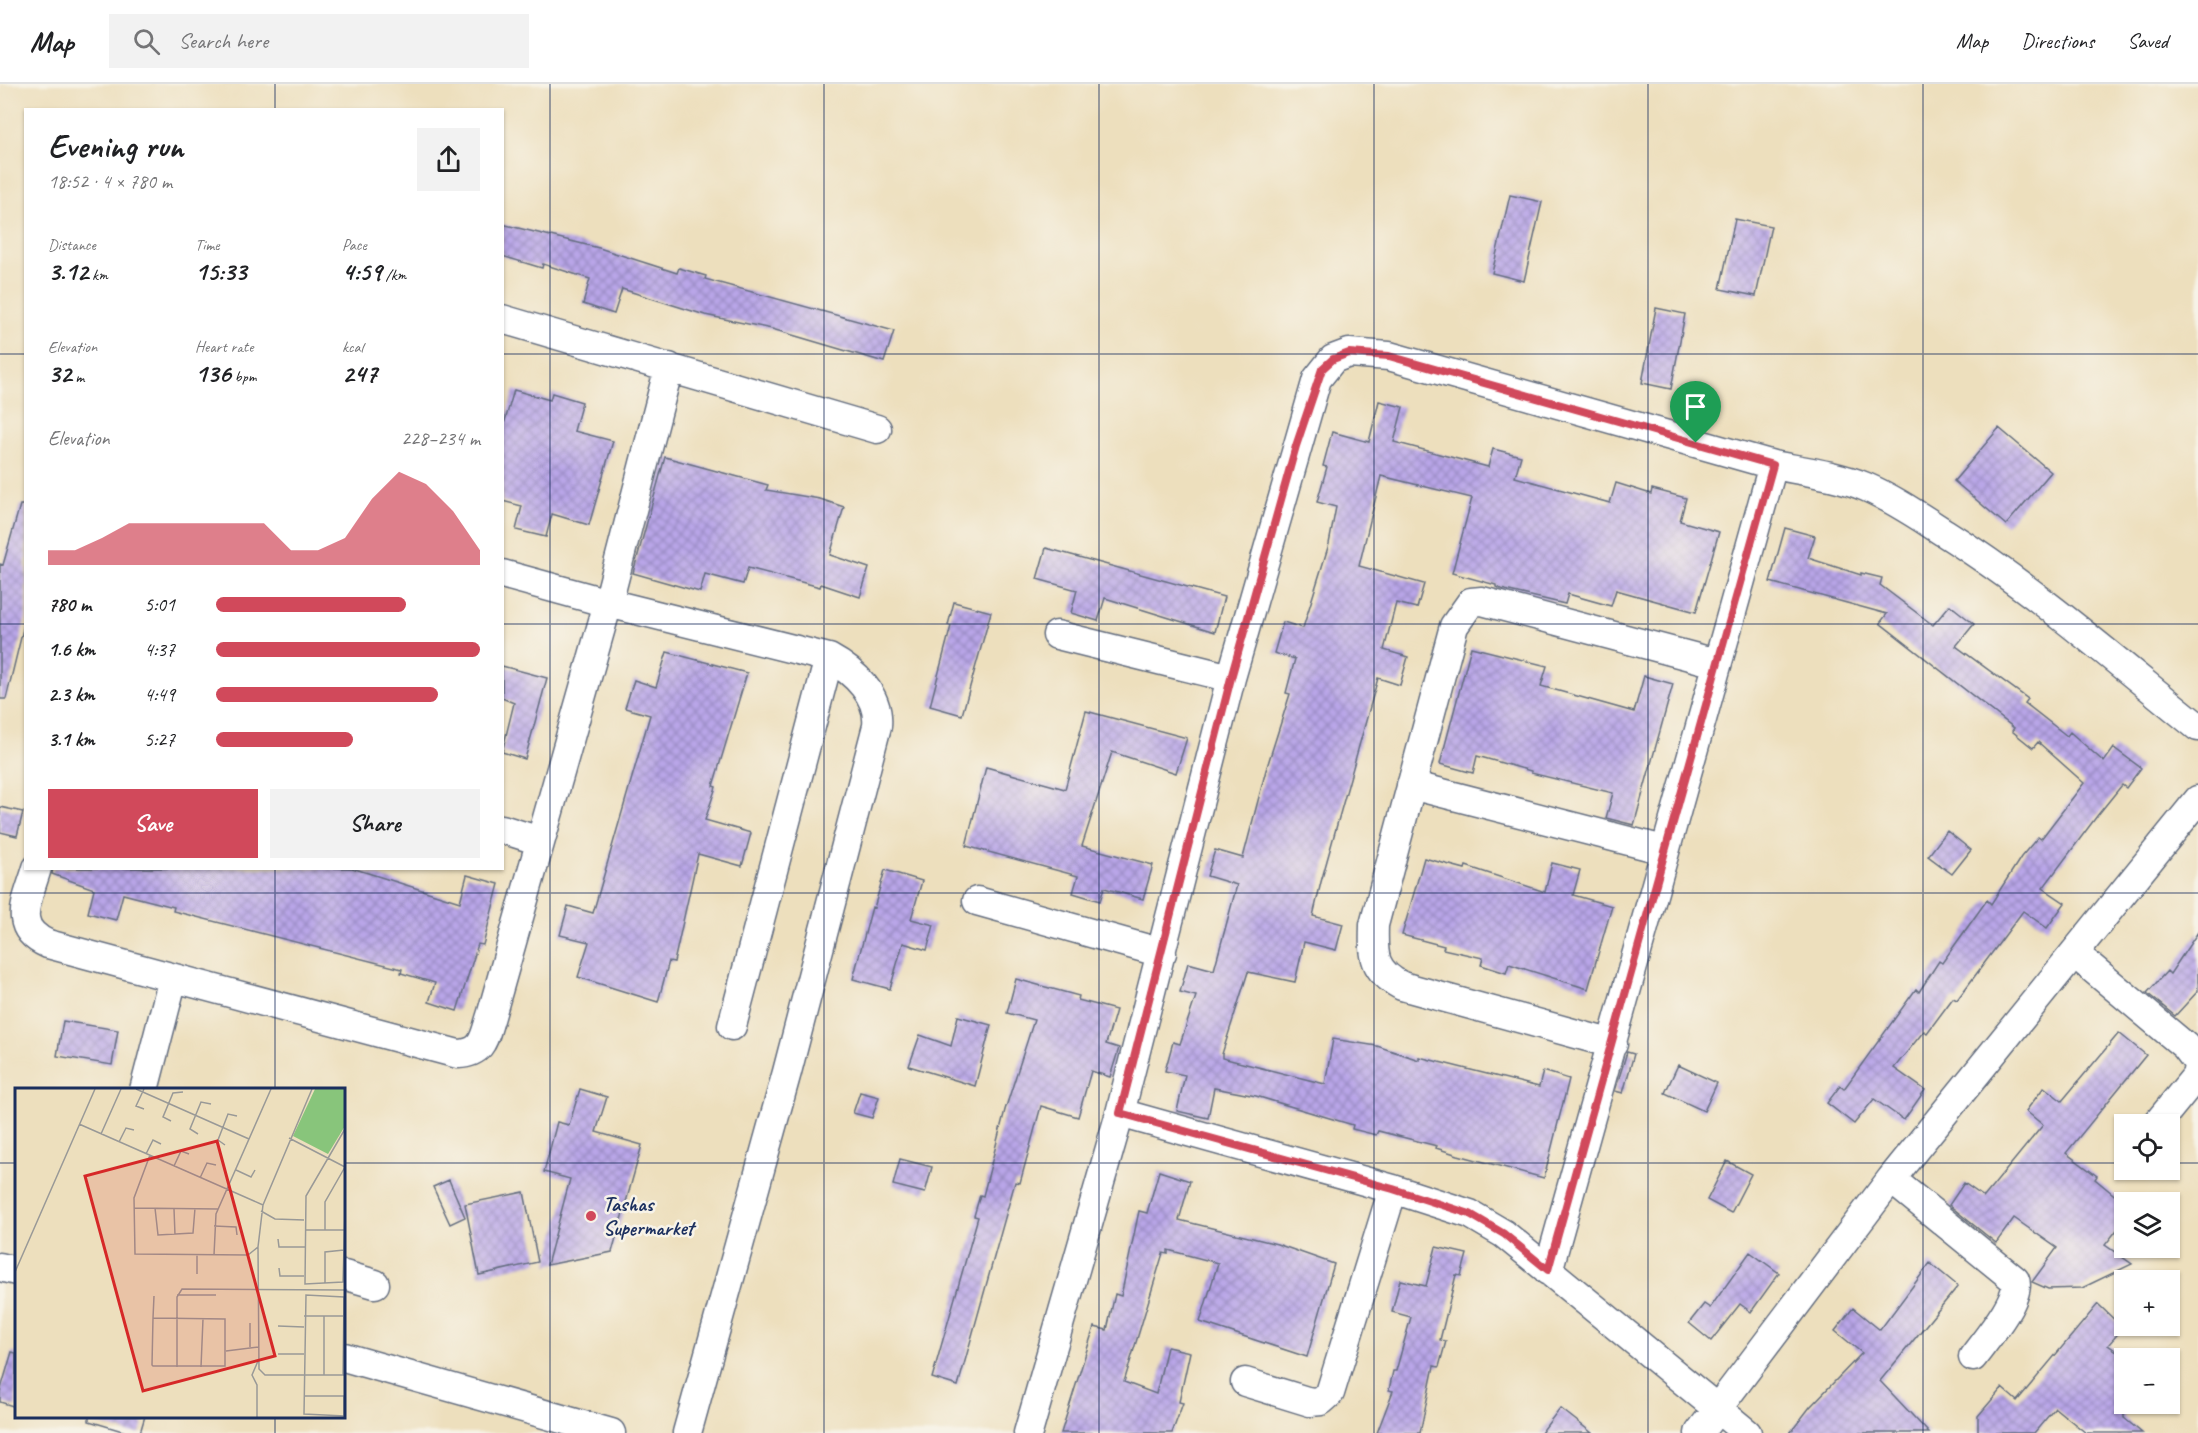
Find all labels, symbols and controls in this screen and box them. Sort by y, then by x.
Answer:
search box [109,14,529,68]
text: Map [30,24,73,59]
icon: search [130,25,163,58]
text: Search here [178,27,268,55]
text: Map [1956,28,1988,54]
text: Directions [2021,28,2094,54]
text: Saved [2127,28,2168,54]
text: Evening run [48,125,183,167]
button: share [417,128,480,191]
text: 18:52 · 4 × 780 m [48,169,172,194]
text: Distance [48,235,96,255]
text: Time [195,235,219,255]
text: Pace [342,235,367,255]
text: 3.12 [48,255,88,288]
text: 15:33 [195,255,247,288]
text: 4:59 [342,255,382,288]
text: km [88,265,108,285]
text: /km [382,265,406,285]
text: Elevation [48,337,97,357]
text: Heart rate [195,337,253,357]
text: kcal [342,337,363,357]
text: 32 [48,357,71,390]
text: 136 [195,357,231,390]
text: 247 [342,357,377,390]
text: m [71,367,84,387]
text: bpm [231,367,257,387]
pin [1670,381,1721,443]
icon: arrive [1679,390,1712,423]
text: Elevation [48,426,110,451]
text: 228–234 m [401,426,480,451]
text: 780 m [48,592,91,617]
text: 5:01 [144,592,175,617]
text: 1.6 km [48,637,95,662]
text: 4:37 [144,637,175,662]
text: 2.3 km [48,682,95,707]
text: 4:49 [144,682,175,707]
text: 3.1 km [48,727,95,752]
text: 5:27 [144,727,175,752]
button: Save [48,789,258,858]
button: Share [270,789,480,858]
inset map [15,1088,345,1418]
map controls [2114,1114,2180,1414]
button: locate [2114,1114,2180,1180]
place label: Tashas Supermarket [603,1191,696,1241]
button: layers [2114,1192,2180,1258]
marker: Tashas Supermarket [584,1209,598,1223]
button: + [2114,1270,2180,1336]
button: − [2114,1348,2180,1414]

